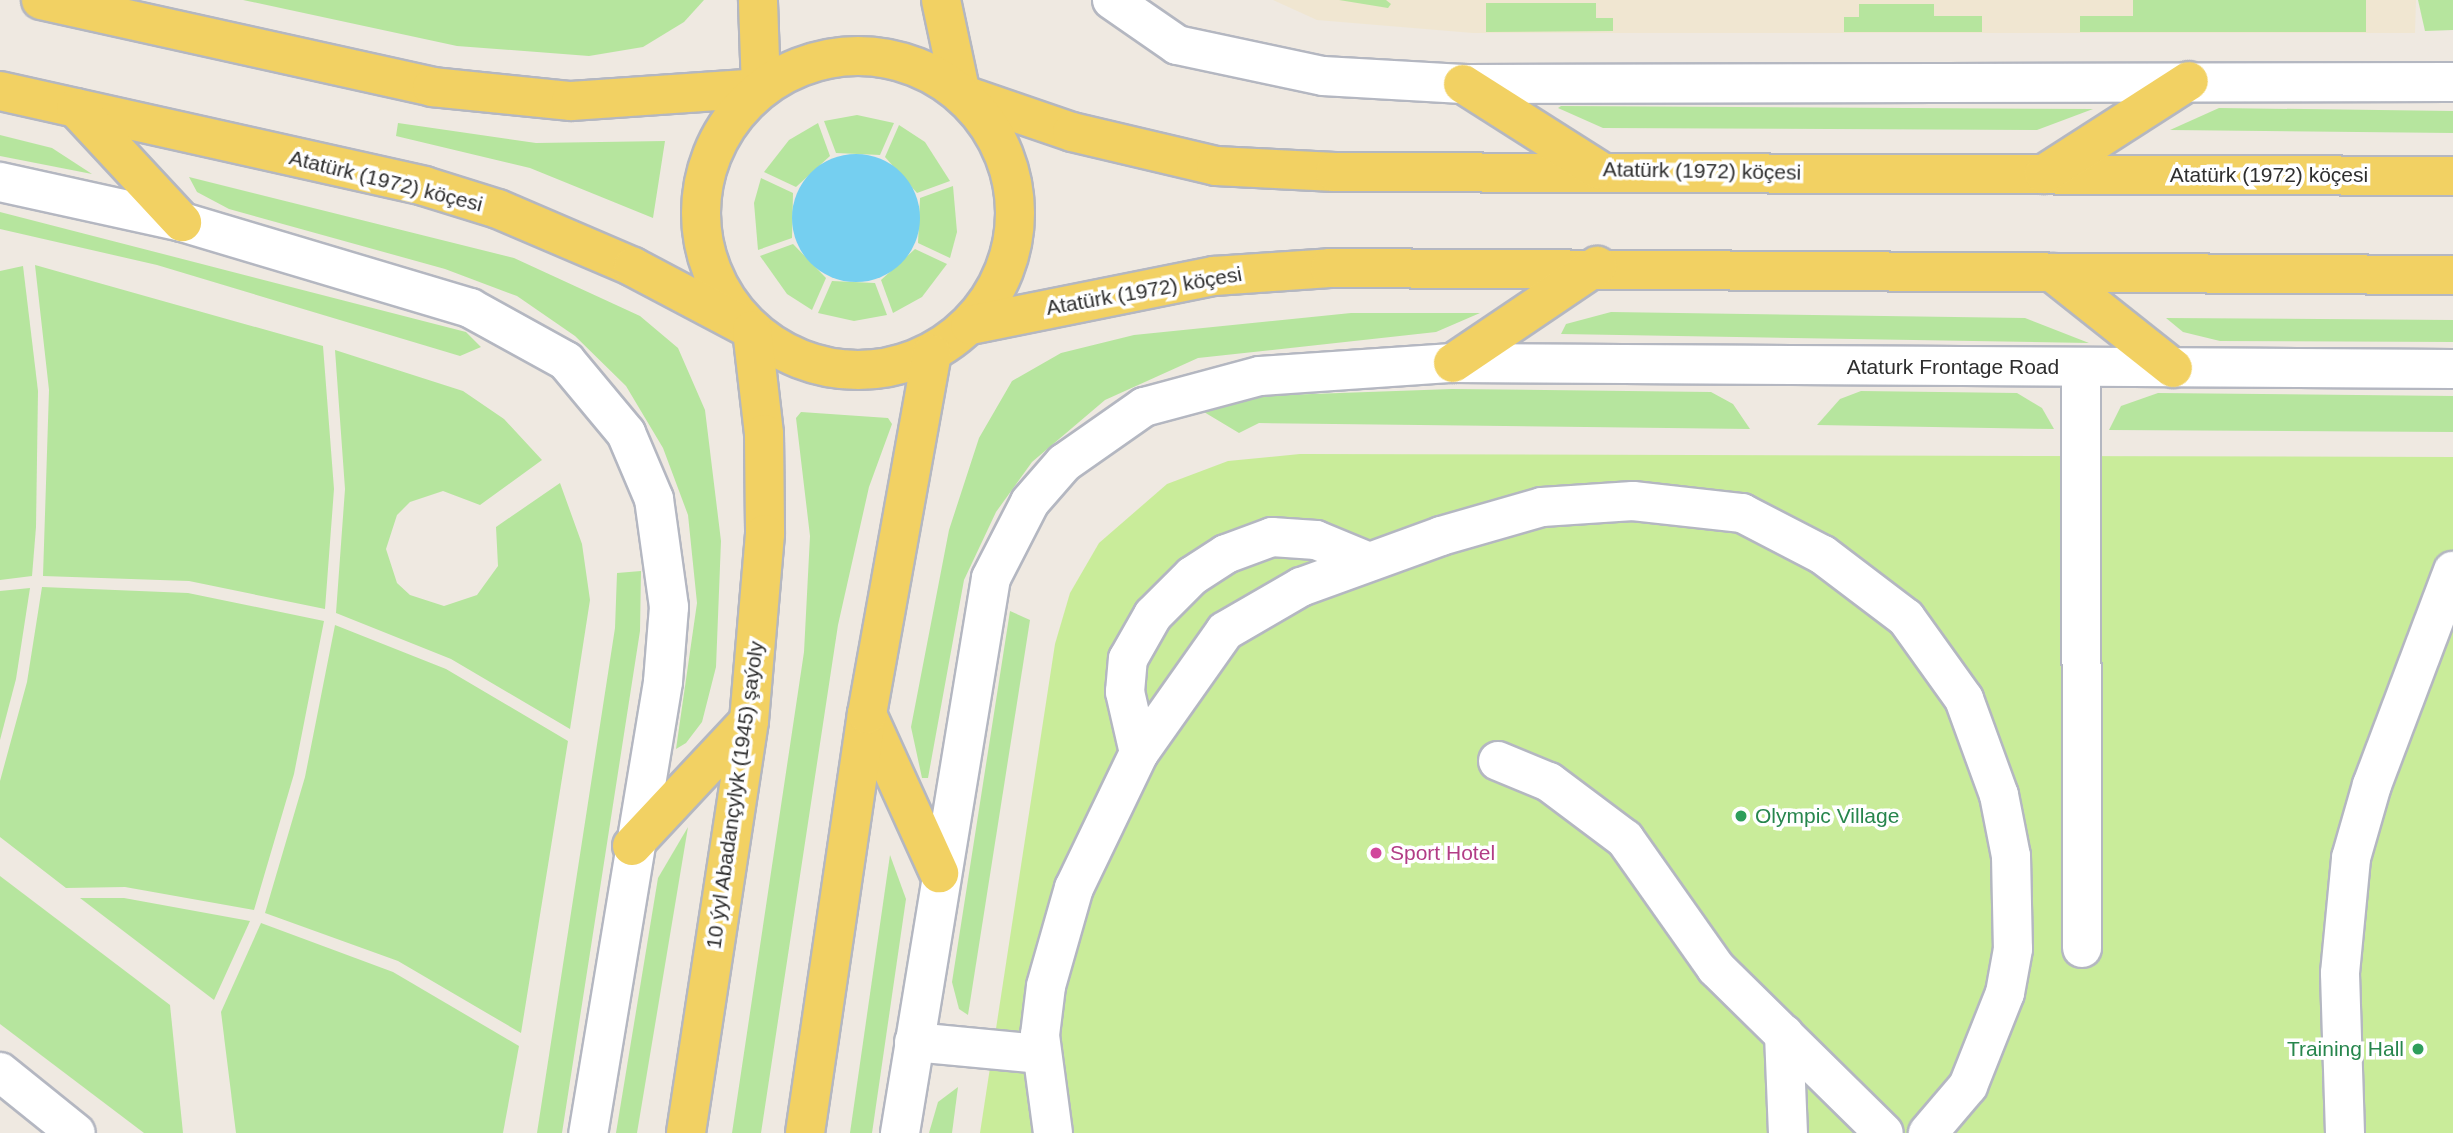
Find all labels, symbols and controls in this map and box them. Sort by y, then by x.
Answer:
street label: Atatürk (1972) köçesi [287,145,485,217]
street label: Atatürk (1972) köçesi [1603,157,1801,185]
street label: Atatürk (1972) köçesi [2170,162,2368,188]
street label: Atatürk (1972) köçesi [1044,261,1244,321]
street label: Ataturk Frontage Road [1847,354,2059,380]
street label: 10 ýyl Abadançylyk (1945) şaýoly [701,639,769,951]
place label: Olympic Village [1755,803,1899,829]
marker: Olympic Village [1733,808,1749,824]
place label: Sport Hotel [1390,840,1495,866]
marker: Sport Hotel [1368,845,1384,861]
place label: Training Hall [2287,1036,2404,1062]
marker: Training Hall [2410,1041,2426,1057]

